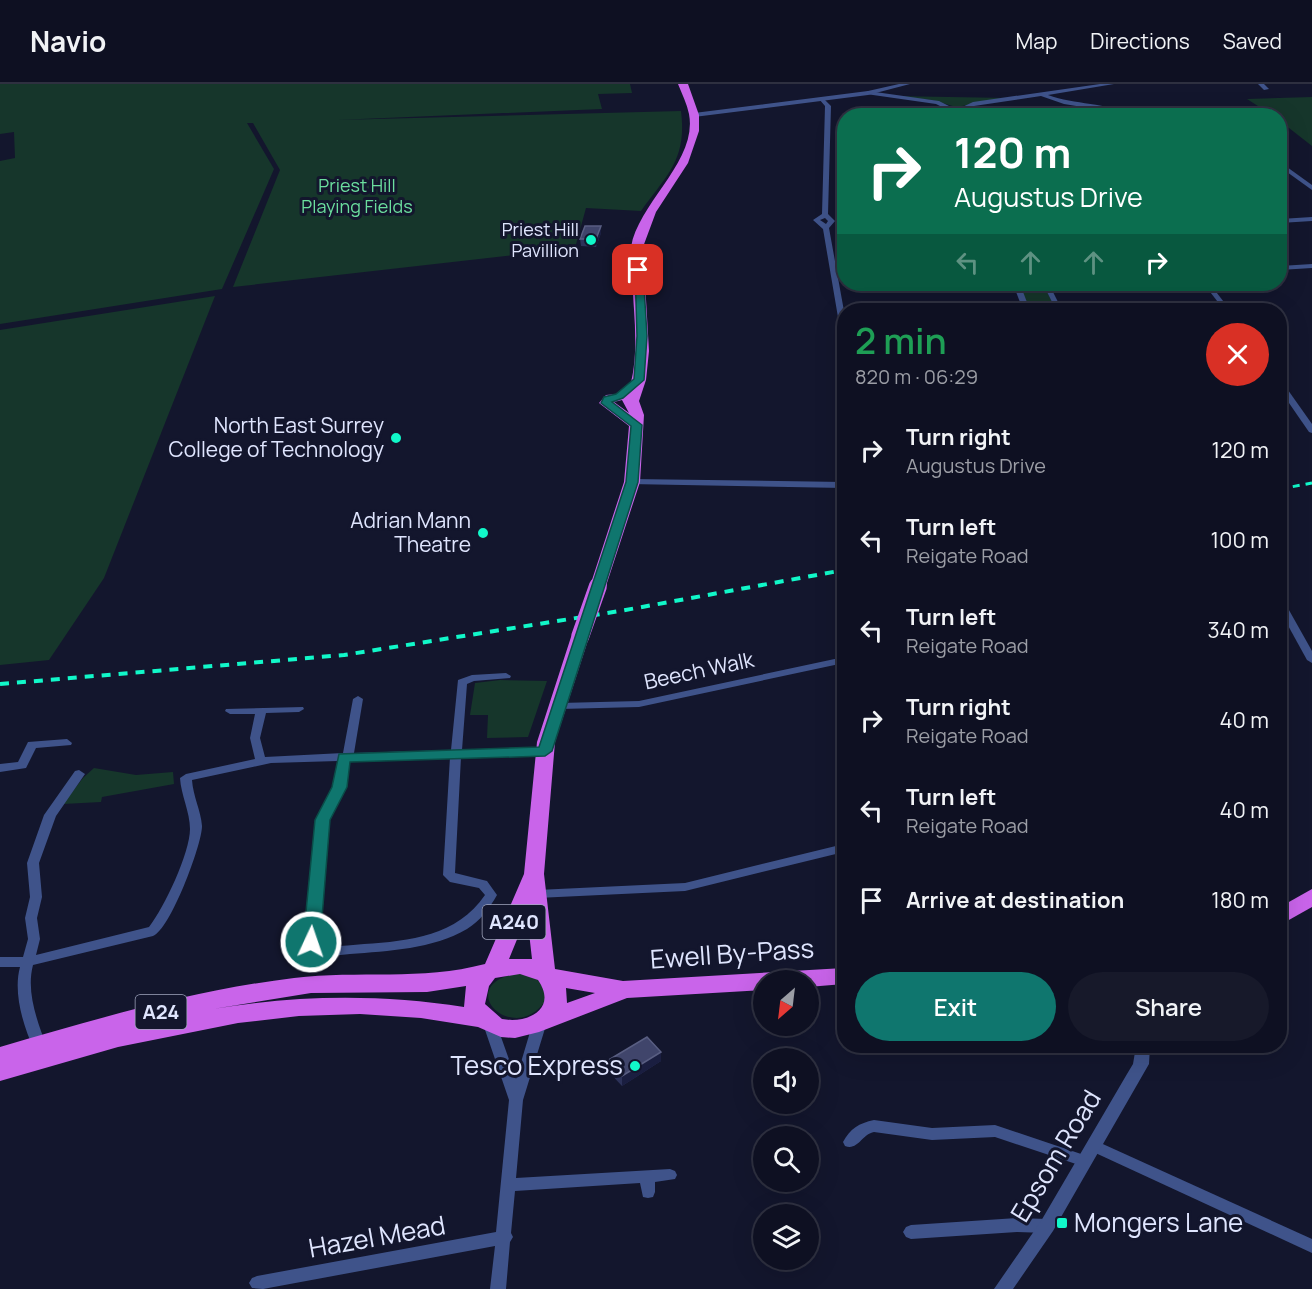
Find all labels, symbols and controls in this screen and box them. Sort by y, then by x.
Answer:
text: Navio [30,22,106,60]
text: Map [1016,27,1057,55]
text: Directions [1090,27,1190,55]
text: Saved [1223,27,1282,55]
text: 120 m [954,123,1071,181]
icon: right [855,132,933,210]
park label: Priest Hill Playing Fields [301,173,413,218]
text: Augustus Drive [954,178,1143,215]
place label: Priest Hill Pavillion [502,217,579,262]
marker: Priest Hill Pavillion [584,233,598,247]
pin [612,244,663,295]
icon: left [951,246,984,279]
icon: ahead [1014,246,1047,279]
icon: ahead [1077,246,1110,279]
icon: right [1140,246,1173,279]
icon: arrive [621,253,654,286]
text: 2 min [855,316,947,365]
button: close [1206,323,1269,386]
text: 820 m · 06:29 [855,363,978,390]
place label: North East Surrey College of Technology [169,411,384,463]
text: Turn right [906,422,1011,452]
marker: North East Surrey College of Technology [389,431,403,445]
icon: right [855,434,888,467]
text: 120 m [1211,435,1269,465]
text: Augustus Drive [906,452,1046,479]
place label: Adrian Mann Theatre [350,506,471,558]
text: Turn left [906,512,996,542]
icon: left [855,524,888,557]
text: 100 m [1211,525,1269,555]
marker: Adrian Mann Theatre [476,526,490,540]
text: Reigate Road [906,542,1029,569]
text: Turn left [906,602,996,632]
icon: left [855,614,888,647]
text: 340 m [1207,615,1269,645]
text: Reigate Road [906,632,1029,659]
street label: Beech Walk [641,645,757,695]
text: Turn right [906,692,1011,722]
icon: right [855,704,888,737]
text: 40 m [1220,705,1269,735]
text: Reigate Road [906,722,1029,749]
text: Turn left [906,782,996,812]
icon: left [855,794,888,827]
text: 40 m [1220,795,1269,825]
text: Reigate Road [906,812,1029,839]
icon: arrive [855,884,888,917]
text: Arrive at destination [906,885,1124,915]
text: 180 m [1211,885,1269,915]
road number: A240 [482,905,546,939]
position arrow [279,910,343,974]
street label: Ewell By-Pass [649,929,815,977]
north arrow [753,970,819,1036]
map controls [753,970,819,1270]
button: Exit [855,972,1056,1041]
button: Share [1068,972,1269,1041]
road number: A24 [136,995,186,1029]
place label: Tesco Express [451,1047,623,1083]
button: sound [753,1048,819,1114]
marker: Tesco Express [628,1059,642,1073]
street label: Epsom Road [1002,1083,1109,1228]
button: search [753,1126,819,1192]
button: layers [753,1204,819,1270]
place label: Mongers Lane [1074,1204,1243,1240]
street label: Hazel Mead [306,1206,448,1266]
marker: Mongers Lane [1055,1216,1069,1230]

